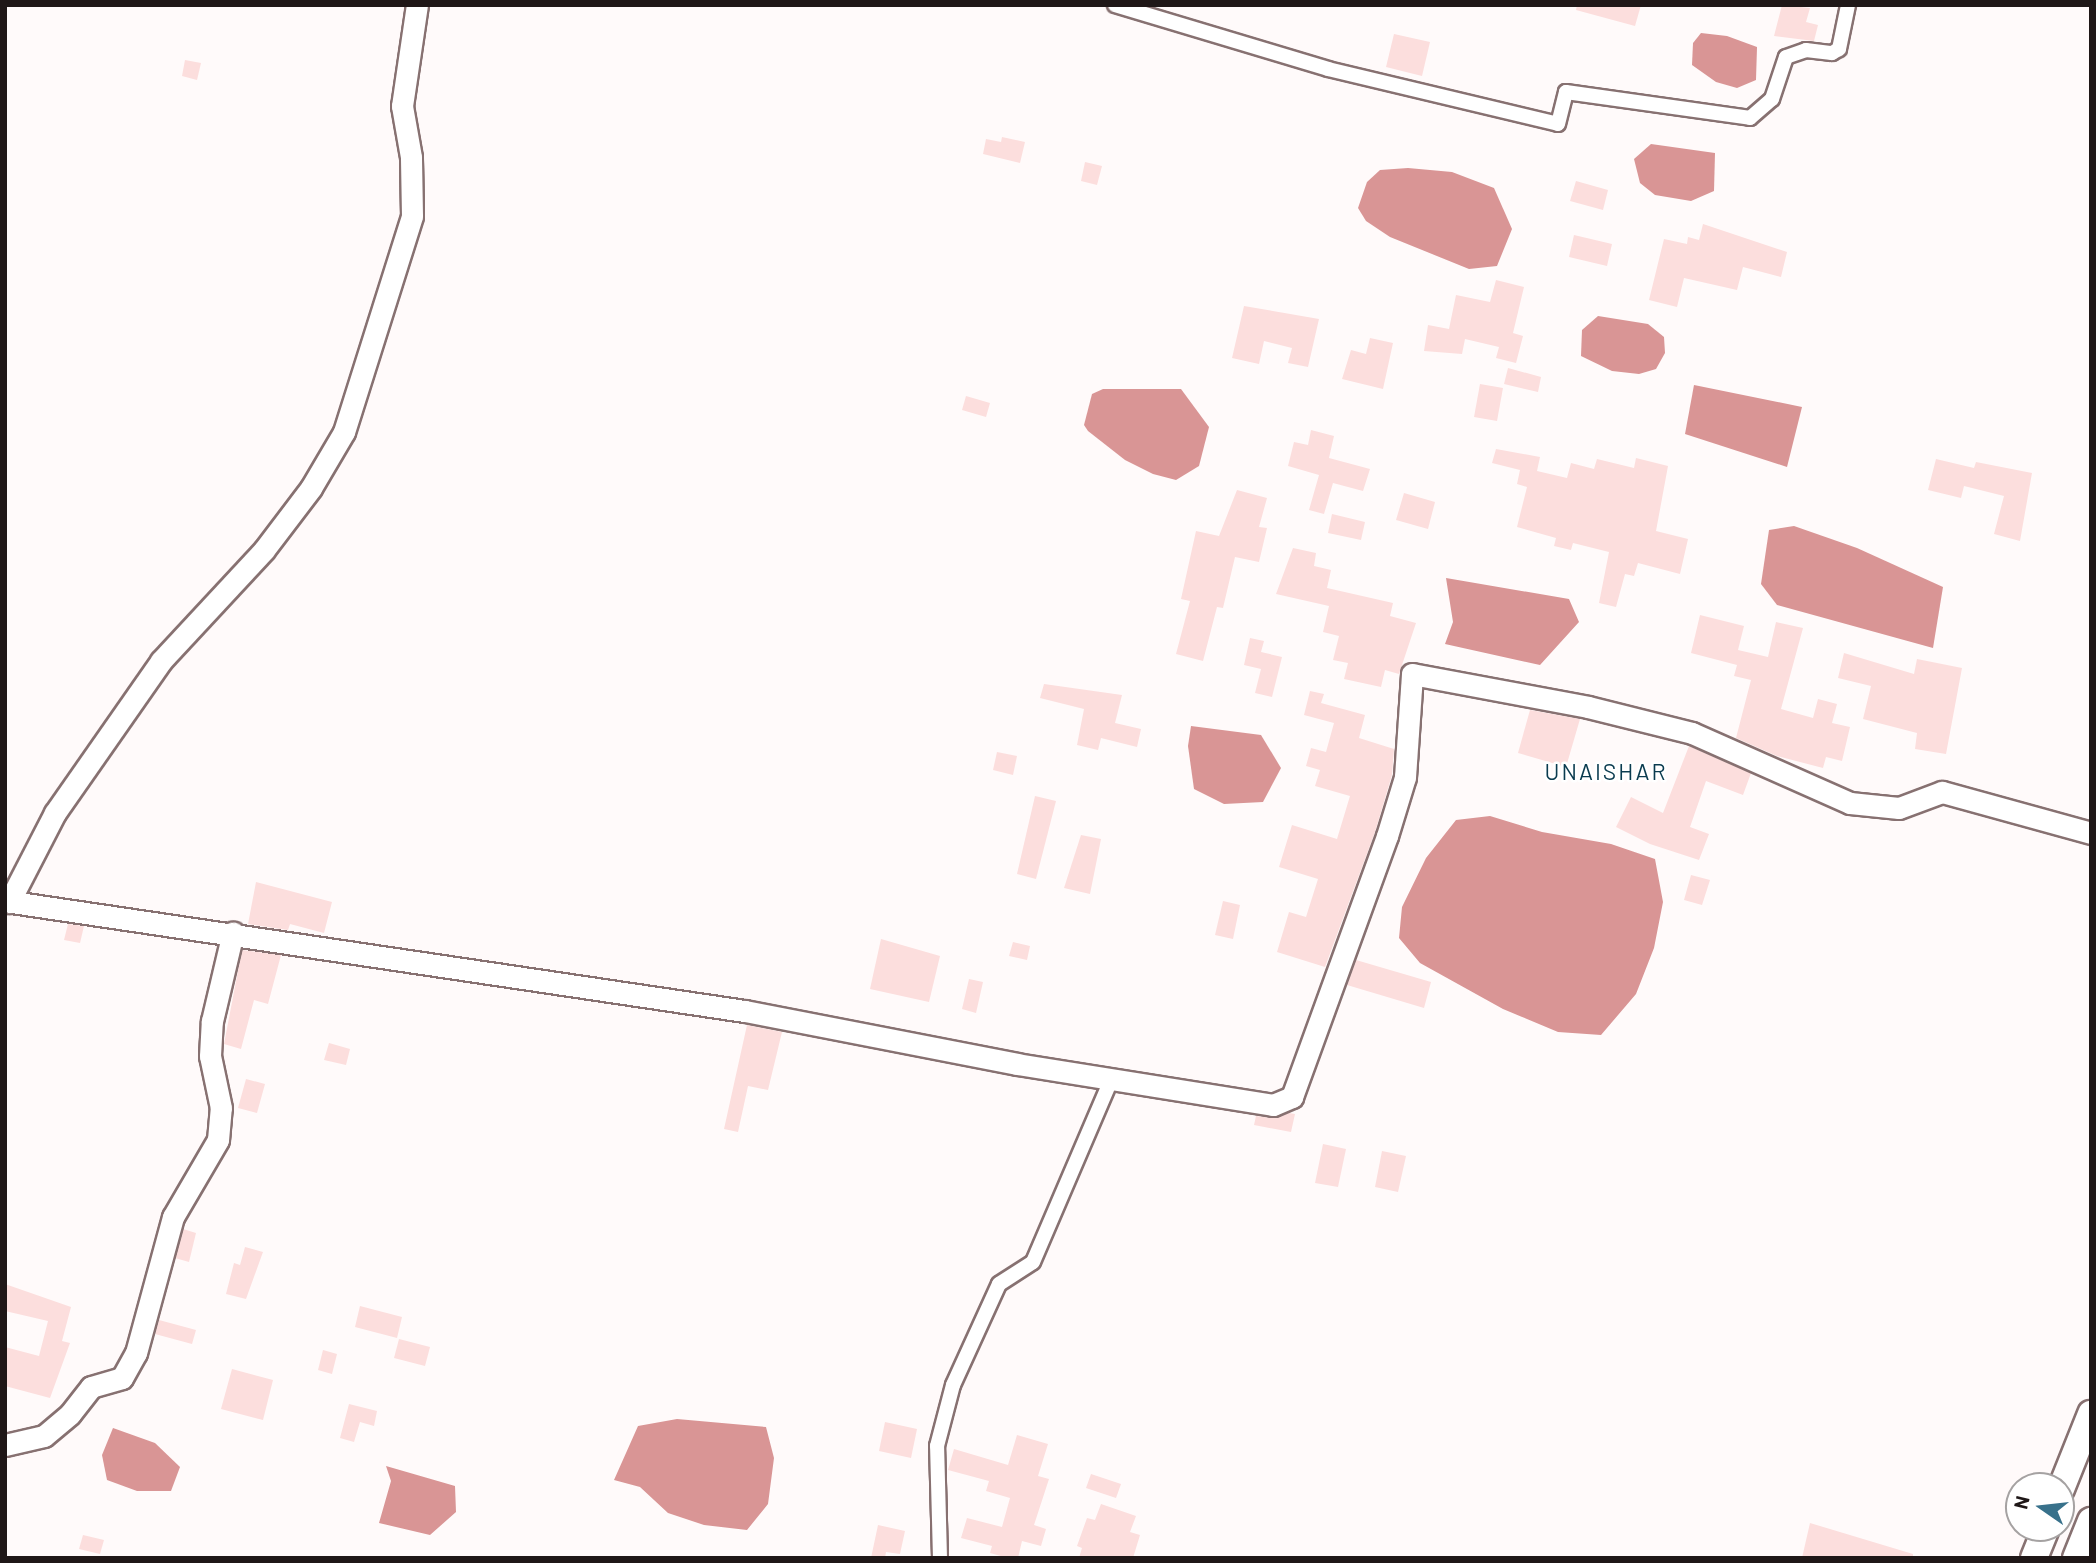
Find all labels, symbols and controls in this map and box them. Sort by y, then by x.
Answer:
district label: UNAISHAR [1545,757,1667,785]
north arrow [2005,1472,2075,1542]
text: N [2008,1493,2034,1511]

